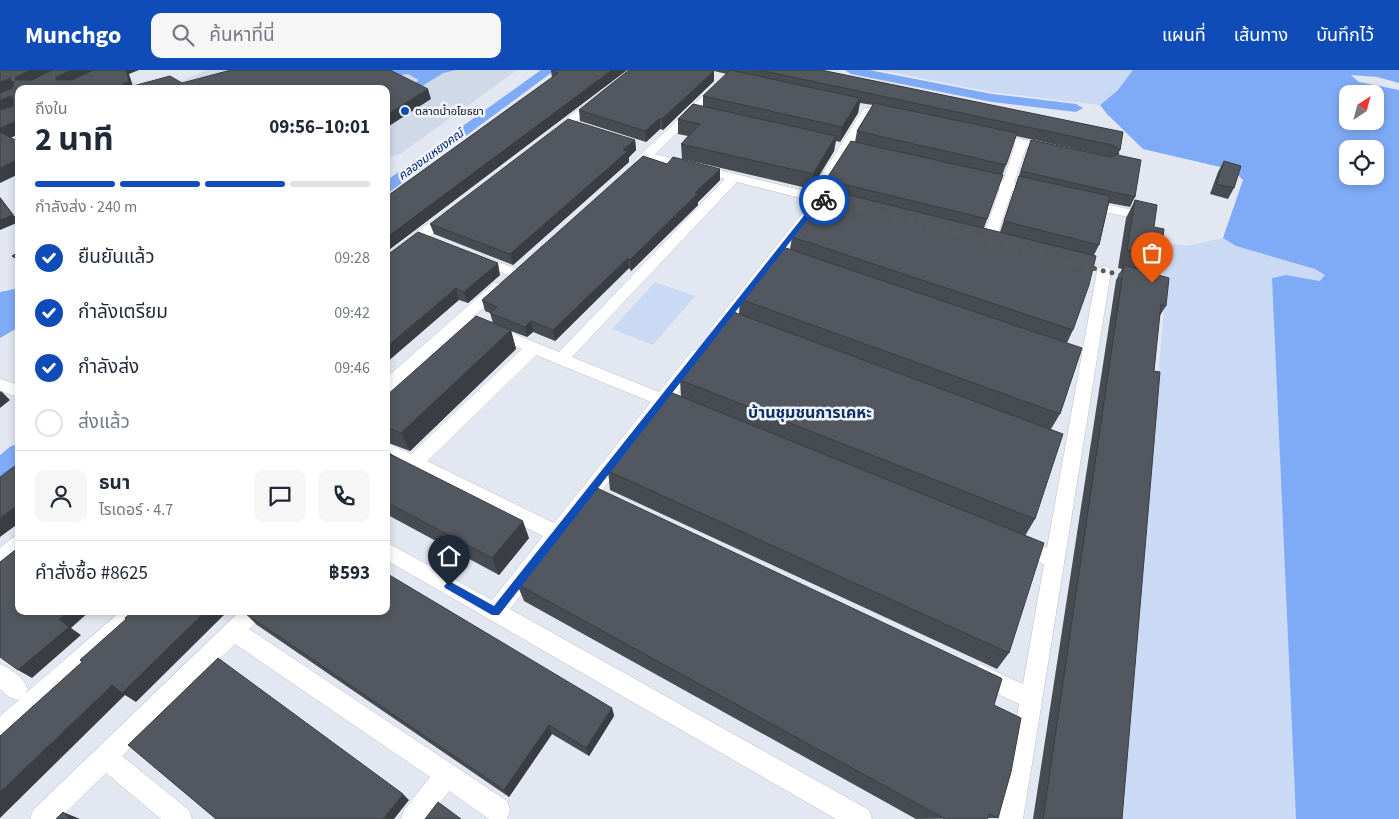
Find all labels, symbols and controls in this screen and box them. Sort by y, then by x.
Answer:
search box [151,13,501,58]
text: Munchgo [25,18,121,53]
icon: search [169,21,197,49]
text: ค้นหาที่นี่ [209,22,275,49]
text: แผนที่ [1162,23,1206,48]
text: เส้นทาง [1234,23,1288,48]
text: บันทึกไว้ [1316,23,1374,48]
north arrow [1339,85,1384,130]
map controls [1339,85,1384,185]
text: ถึงใน [35,98,68,120]
place label: ตลาดน้ำอโยธยา [415,103,484,119]
marker: ตลาดน้ำอโยธยา [399,105,411,117]
text: 09:56–10:01 [269,114,370,141]
text: 2 นาที [35,117,114,163]
water label: คลองมเหยงคณ์ [395,124,469,185]
button: locate [1339,140,1384,185]
courier [799,175,849,225]
icon: bike [810,186,838,214]
text: กำลังส่ง · 240 m [35,196,137,218]
pin [1131,232,1173,283]
icon: bag [1138,239,1166,267]
icon: check [35,244,63,272]
text: ยืนยันแล้ว [78,244,155,271]
text: 09:28 [334,247,370,269]
icon: check [35,299,63,327]
text: กำลังเตรียม [78,299,168,326]
text: 09:42 [334,302,370,324]
icon: check [35,354,63,382]
text: กำลังส่ง [78,354,139,381]
text: 09:46 [334,357,370,379]
district label: บ้านชุมชนการเคหะ [748,402,872,424]
text: ส่งแล้ว [78,409,130,436]
button: person [35,470,87,522]
text: ธนา [99,470,130,497]
button: chat [254,470,306,522]
button: phone [318,470,370,522]
text: ไรเดอร์ · 4.7 [99,499,173,521]
pin [428,535,470,586]
icon: home [435,542,463,570]
text: คำสั่งซื้อ #8625 [35,560,148,587]
text: ฿593 [329,560,370,587]

